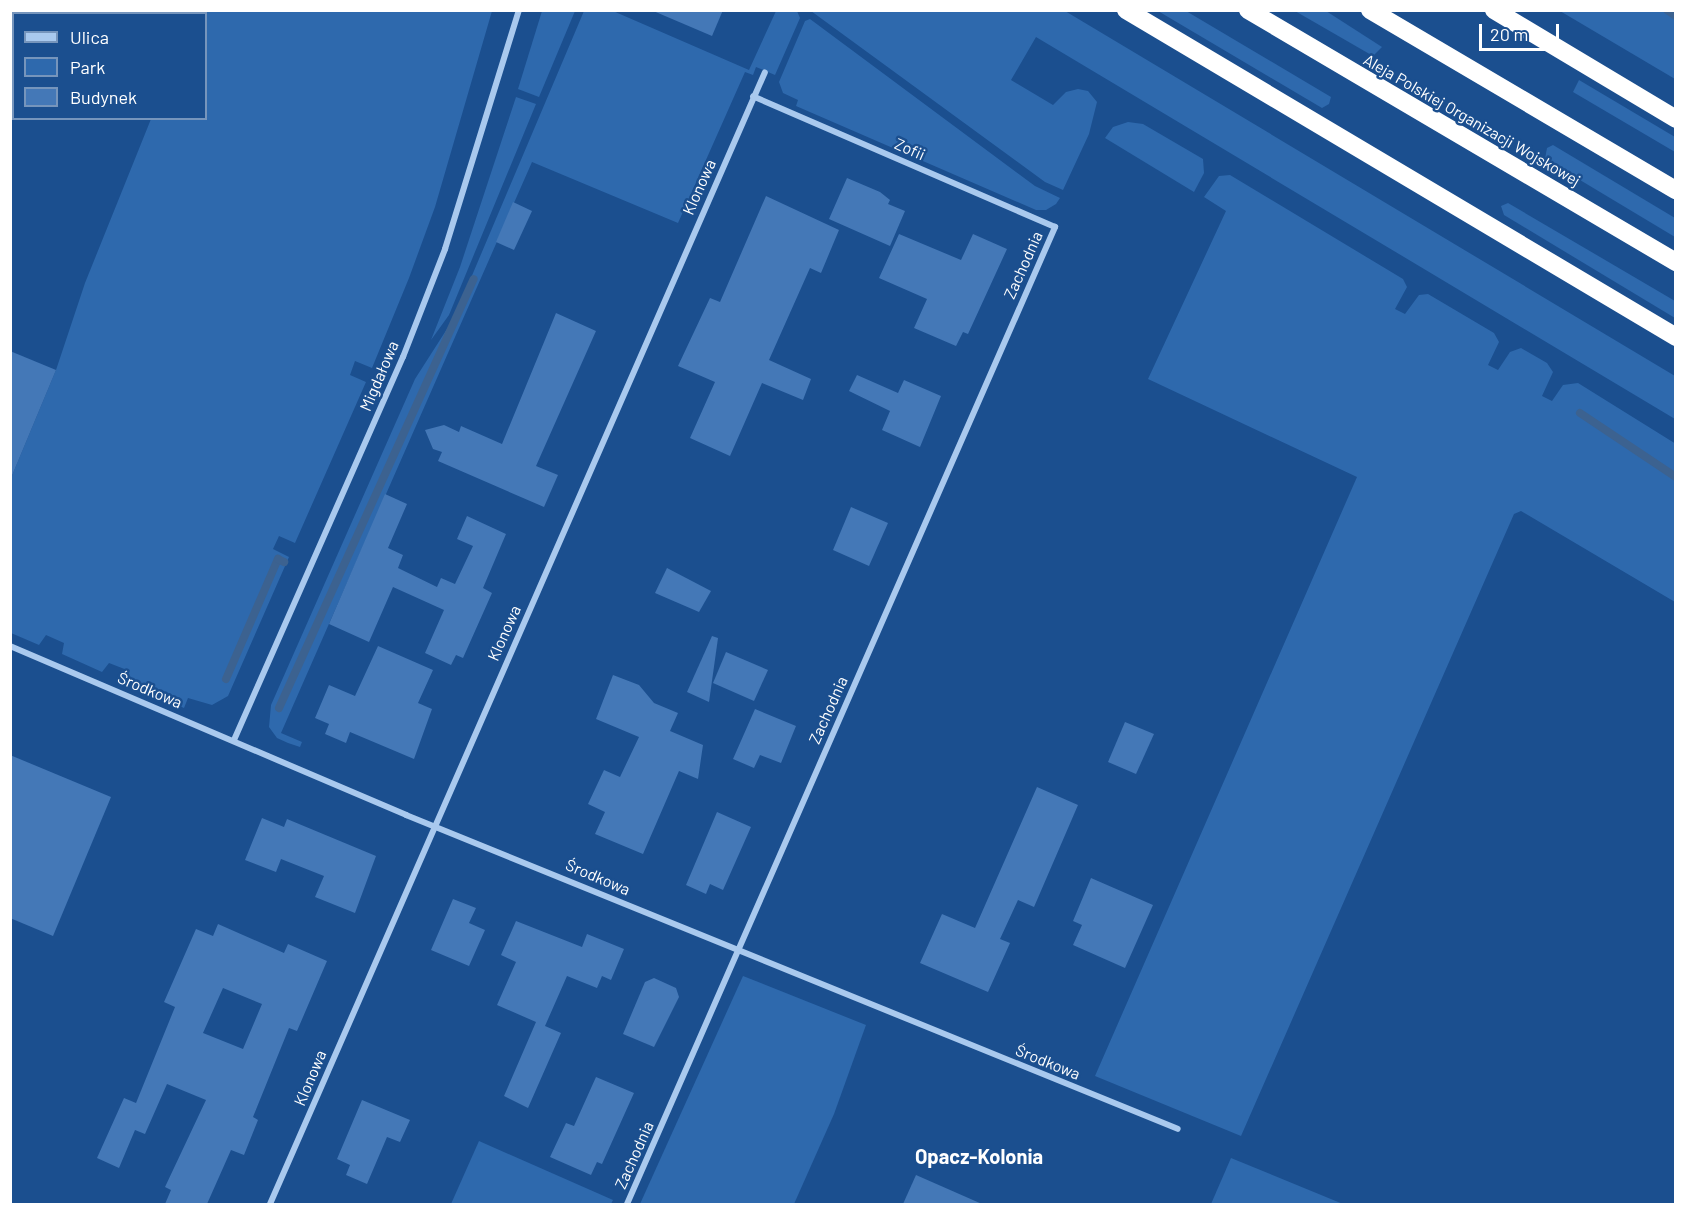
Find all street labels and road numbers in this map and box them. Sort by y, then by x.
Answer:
street label: Aleja Polskiej Organizacji Wojskowej [1360,50,1584,190]
street label: Zofii [892,134,928,164]
street label: Klonowa [678,156,720,218]
street label: Zachodnia [1000,228,1046,302]
street label: Migdałowa [356,338,402,414]
street label: Klonowa [483,602,525,664]
street label: Środkowa [115,668,185,712]
street label: Zachodnia [805,673,851,747]
street label: Środkowa [563,855,633,899]
street label: Środkowa [1013,1040,1083,1084]
street label: Klonowa [290,1047,330,1109]
street label: Zachodnia [611,1118,657,1192]

